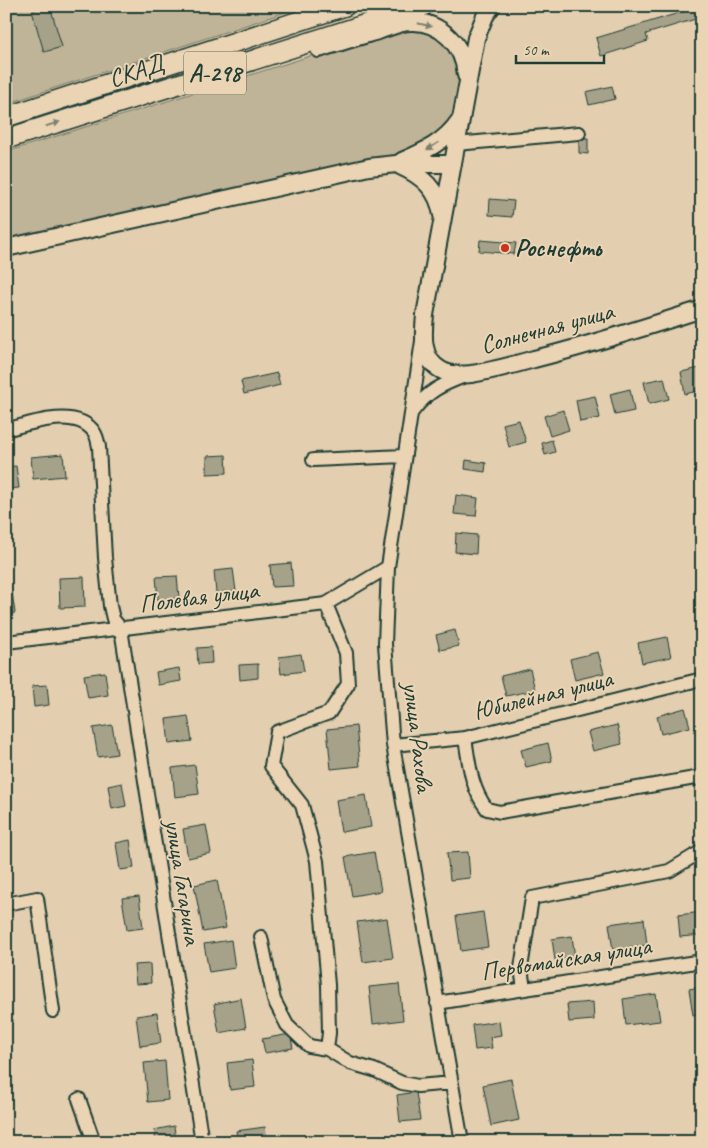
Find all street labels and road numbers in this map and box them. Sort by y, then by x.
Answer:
street label: СКАД [105,46,170,95]
road number: А-298 [184,52,246,94]
street label: Солнечная улица [477,294,619,361]
street label: Полевая улица [138,574,262,620]
street label: Юбилейная улица [470,662,618,728]
street label: улица Рахова [395,678,441,797]
street label: улица Гагарина [157,815,209,949]
street label: Первомайская улица [479,929,655,988]

